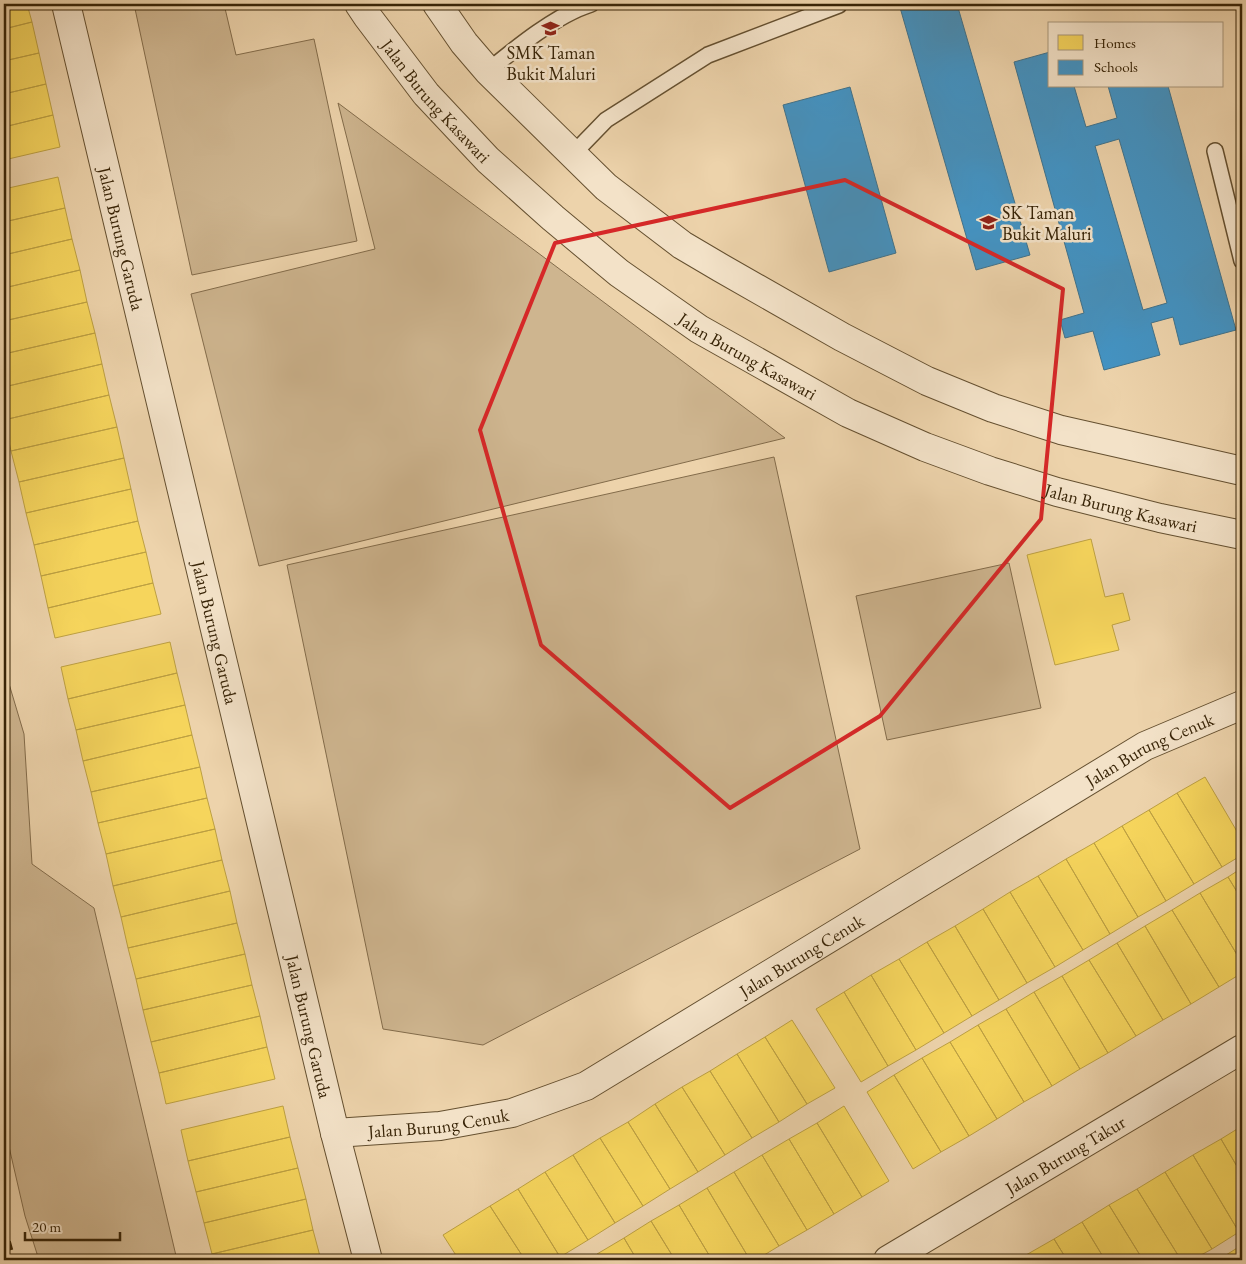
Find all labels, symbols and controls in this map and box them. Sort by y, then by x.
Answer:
school or university icon: SMK Taman Bukit Maluri [541,19,561,39]
legend [1048,22,1224,88]
street label: Jalan Burung Kasawari [376,33,496,168]
text: Homes [1094,33,1136,52]
place label: SMK Taman Bukit Maluri [506,41,596,85]
text: Schools [1094,57,1138,76]
street label: Jalan Burung Garuda [93,163,150,313]
place label: SK Taman Bukit Maluri [1002,201,1092,245]
school or university icon: SK Taman Bukit Maluri [978,212,998,232]
street label: Jalan Burung Kasawari [672,305,822,405]
street label: Jalan Burung Kasawari [1040,477,1200,537]
street label: Jalan Burung Garuda [187,556,244,707]
street label: Jalan Burung Cenuk [1079,707,1218,792]
street label: Jalan Burung Cenuk [733,908,868,1003]
street label: Jalan Burung Garuda [281,950,338,1101]
street label: Jalan Burung Cenuk [365,1102,511,1142]
street label: Jalan Burung Takur [999,1110,1129,1200]
scale bar [25,1209,120,1241]
text: 20 m [32,1217,61,1236]

